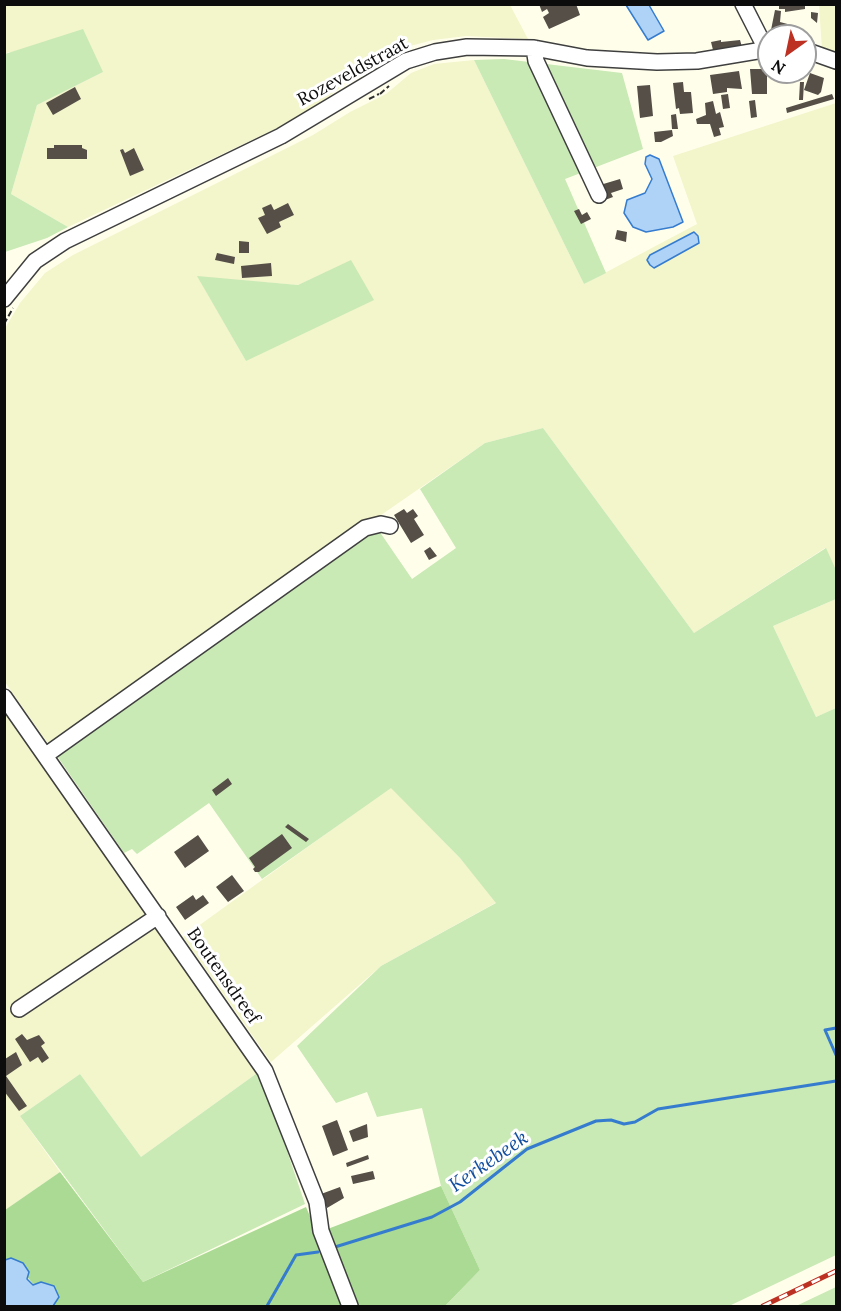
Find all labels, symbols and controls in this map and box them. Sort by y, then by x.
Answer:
north arrow [757,24,817,84]
street label: Rozeveldstraat [294,33,412,111]
text: N [768,56,789,79]
street label: Boutensdreef [182,924,264,1028]
water label: Kerkebeek [445,1126,533,1198]

